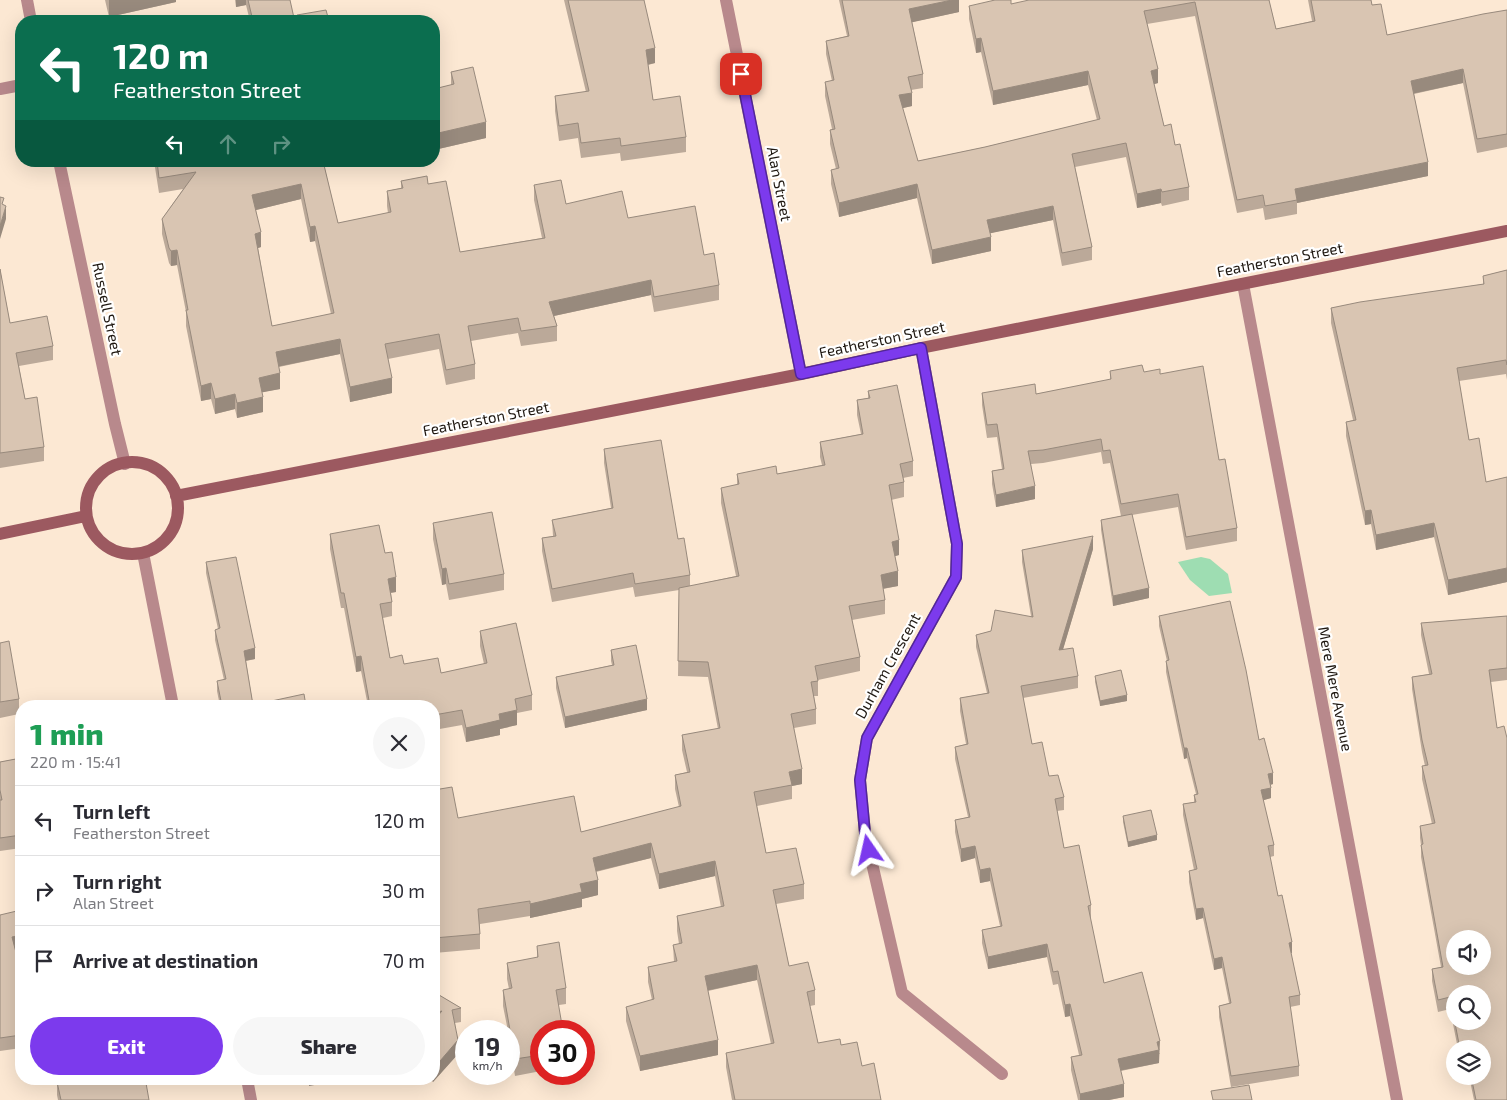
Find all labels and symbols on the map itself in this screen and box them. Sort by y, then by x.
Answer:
pin [720,53,762,95]
street label: Alan Street [764,145,796,223]
street label: Featherston Street [1215,238,1345,280]
street label: Russell Street [89,261,127,357]
street label: Featherston Street [817,317,947,361]
street label: Featherston Street [421,397,551,439]
street label: Durham Crescent [851,609,924,721]
street label: Mere Mere Avenue [1315,625,1357,753]
position arrow [842,823,894,875]
speed limit sign: 30 [530,1020,595,1085]

